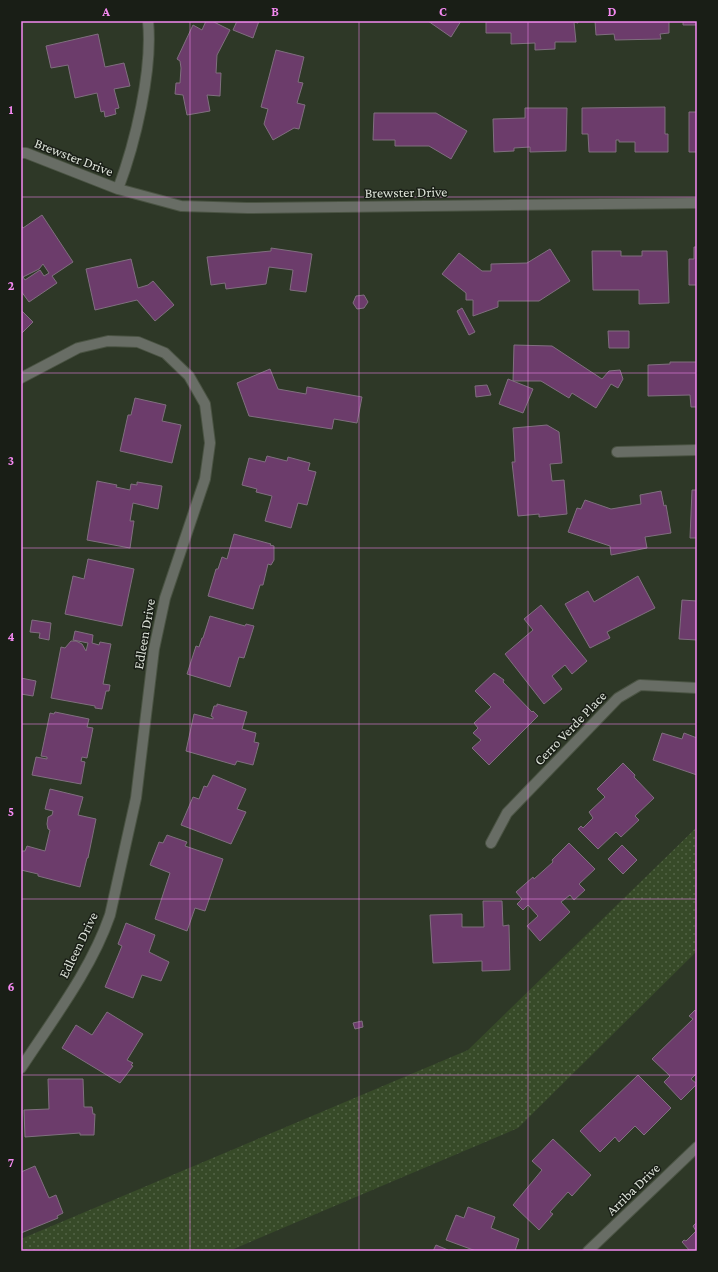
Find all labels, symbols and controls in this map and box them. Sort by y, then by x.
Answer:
text: A [101,4,110,19]
text: B [271,4,279,19]
text: C [439,4,447,19]
text: D [608,4,617,19]
text: 1 [9,102,14,117]
street label: Brewster Drive [32,135,116,179]
street label: Brewster Drive [364,183,448,201]
text: 2 [8,278,15,293]
text: 3 [8,453,14,468]
street label: Edleen Drive [130,597,158,671]
text: 4 [7,629,15,644]
street label: Cerro Verde Place [531,688,609,768]
text: 5 [8,804,14,819]
street label: Edleen Drive [55,909,101,981]
text: 6 [7,979,15,994]
text: 7 [8,1155,14,1170]
street label: Arriba Drive [603,1160,663,1218]

